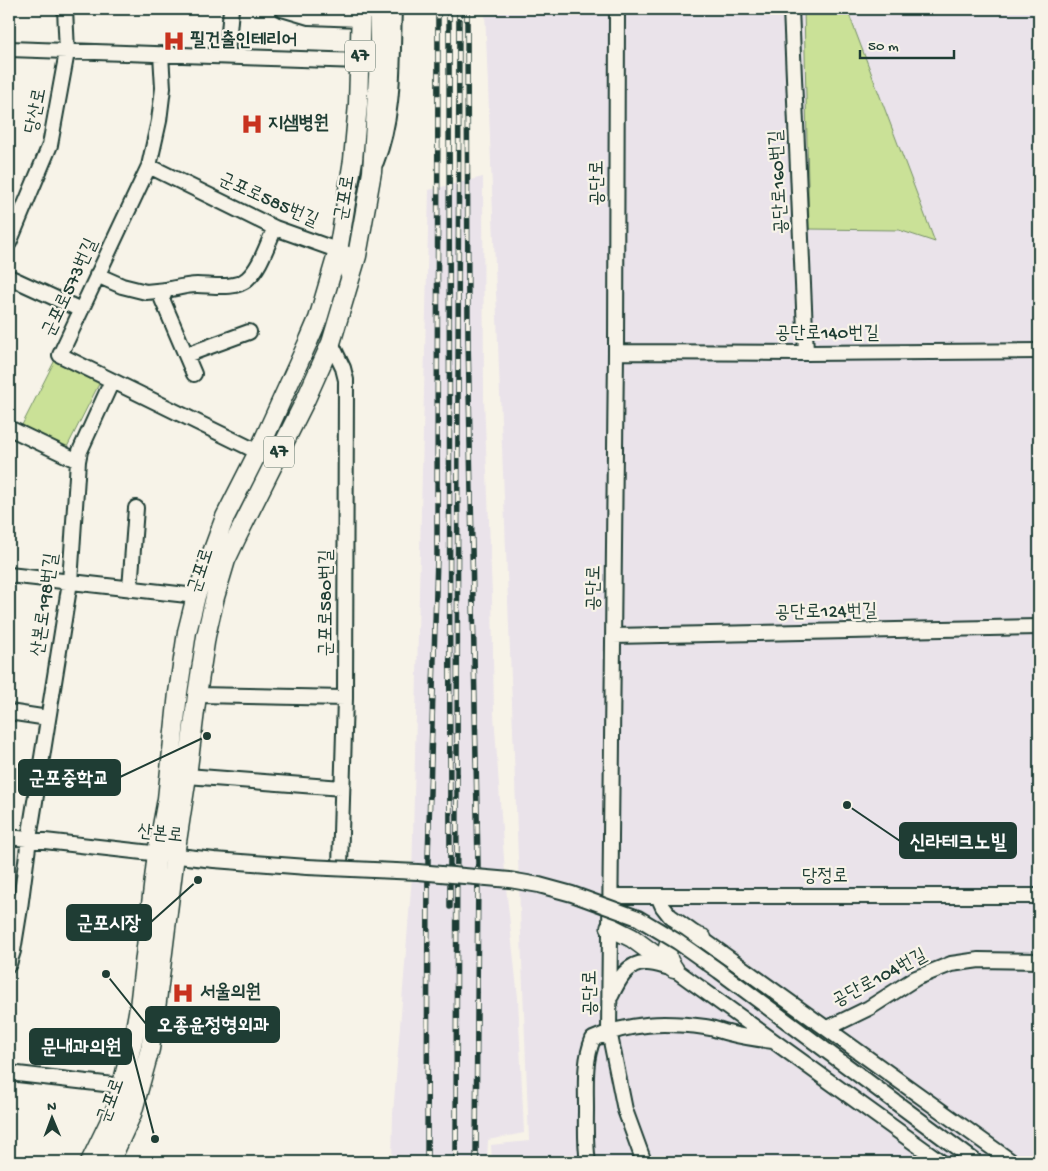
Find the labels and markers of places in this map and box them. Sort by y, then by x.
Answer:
hospital icon: 필건출인테리어 [161,28,187,54]
place label: 필건출인테리어 [190,30,297,53]
hospital icon: 지샘병원 [239,111,265,137]
place label: 지샘병원 [268,113,329,136]
callout: 군포중학교 [19,760,120,795]
callout: 신라테크노빌 [900,823,1016,858]
callout: 군포시장 [67,905,151,940]
hospital icon: 서울의원 [170,980,196,1006]
place label: 서울의원 [200,982,261,1005]
callout: 오종윤정형외과 [146,1007,279,1042]
callout: 문내과의원 [30,1029,131,1064]

